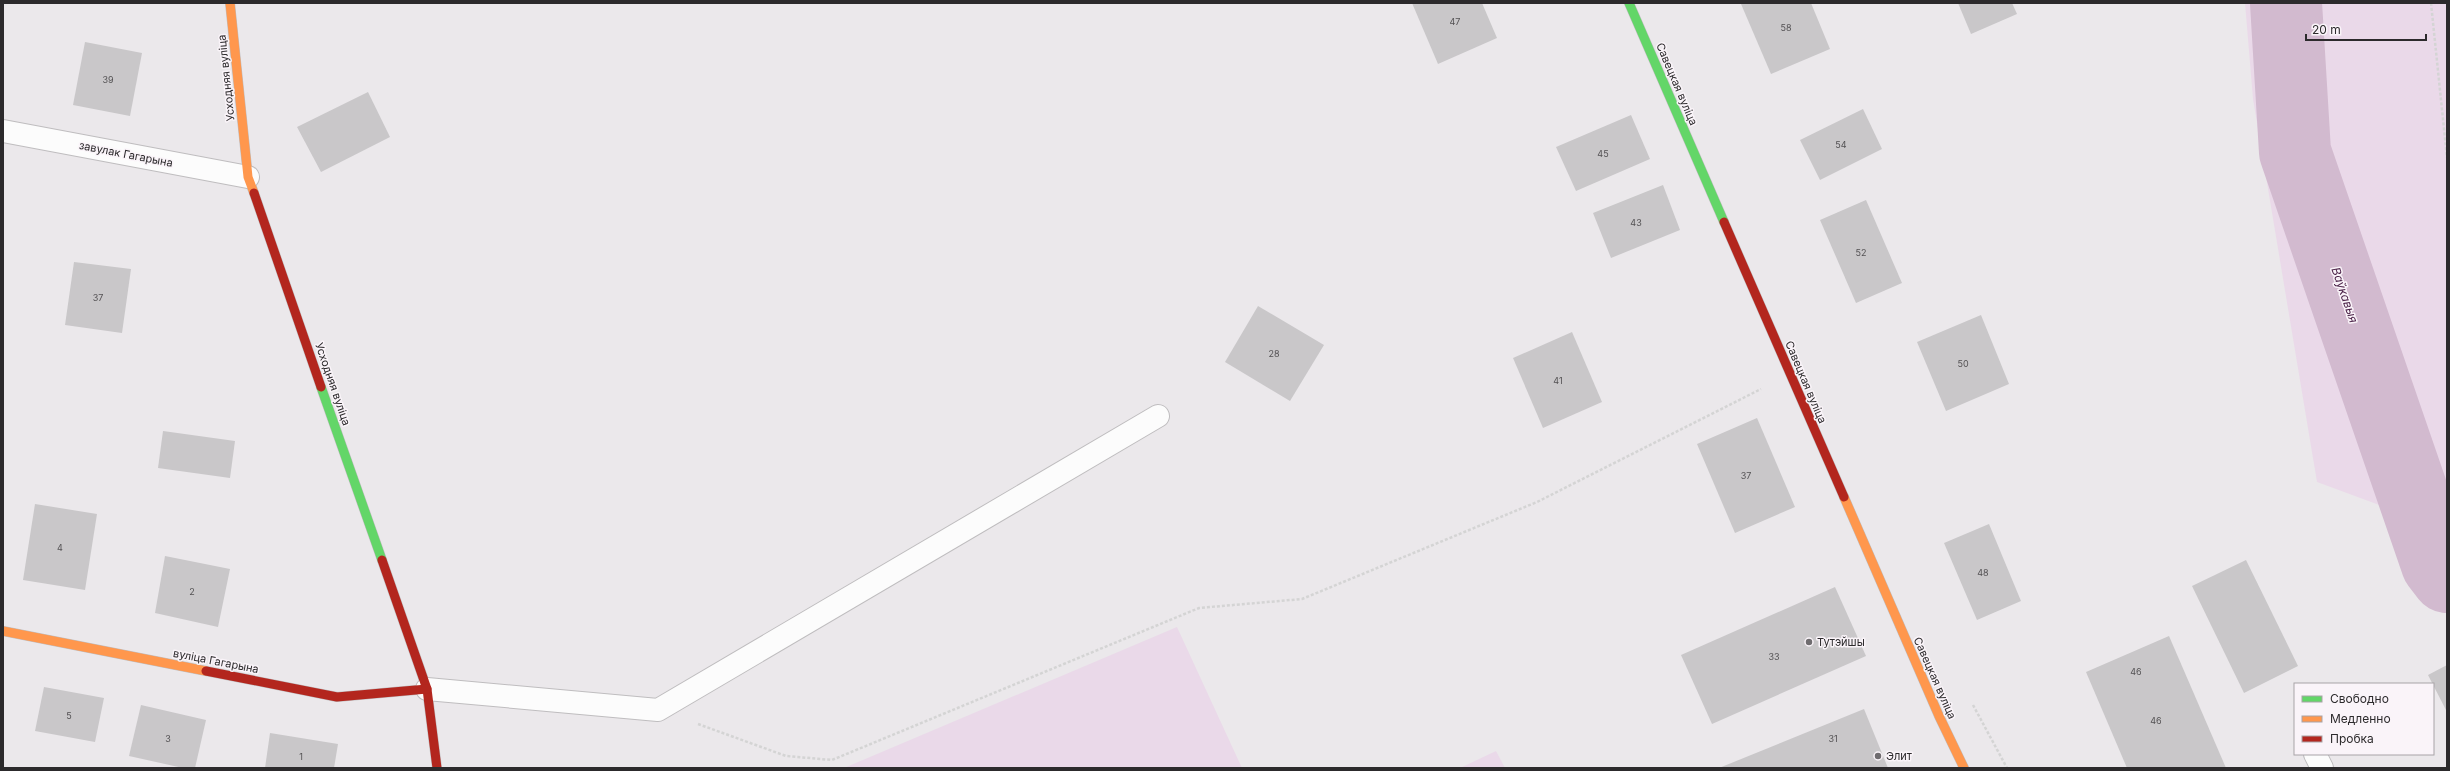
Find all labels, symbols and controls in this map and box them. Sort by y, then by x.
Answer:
house number: 47 [1450,16,1460,27]
scale bar [2306,16,2426,42]
house number: 58 [1780,22,1792,33]
text: 20 m [2312,22,2341,37]
street label: Усходняя вуліца [215,34,237,122]
street label: Савецкая вуліца [1653,41,1701,127]
house number: 39 [102,74,114,85]
street label: завулак Гагарына [78,138,174,170]
house number: 54 [1835,139,1847,150]
house number: 45 [1597,148,1609,159]
house number: 43 [1630,217,1642,228]
house number: 52 [1856,247,1866,258]
water label: Ваўкавыя [2328,265,2362,325]
house number: 37 [93,292,103,303]
street label: Савецкая вуліца [1782,339,1830,425]
street label: Усходняя вуліца [312,341,354,427]
house number: 28 [1268,348,1280,359]
house number: 50 [1957,358,1969,369]
house number: 41 [1553,375,1563,386]
house number: 37 [1741,470,1751,481]
house number: 4 [57,542,63,553]
house number: 48 [1977,567,1989,578]
house number: 2 [189,586,195,597]
place label: Тутэйшы [1817,635,1865,649]
street label: Савецкая вуліца [1911,635,1959,721]
marker: Тутэйшы [1804,637,1814,647]
street label: вуліца Гагарына [172,646,260,676]
house number: 33 [1768,651,1780,662]
house number: 46 [2130,666,2142,677]
legend [2294,683,2434,755]
text: Свободно [2330,691,2389,706]
house number: 5 [66,710,72,721]
text: Медленно [2330,711,2391,726]
house number: 46 [2150,715,2162,726]
text: Пробка [2330,731,2374,746]
house number: 3 [165,733,171,744]
house number: 31 [1828,733,1838,744]
place label: Элит [1886,749,1913,763]
house number: 1 [299,751,303,762]
marker: Элит [1873,751,1883,761]

